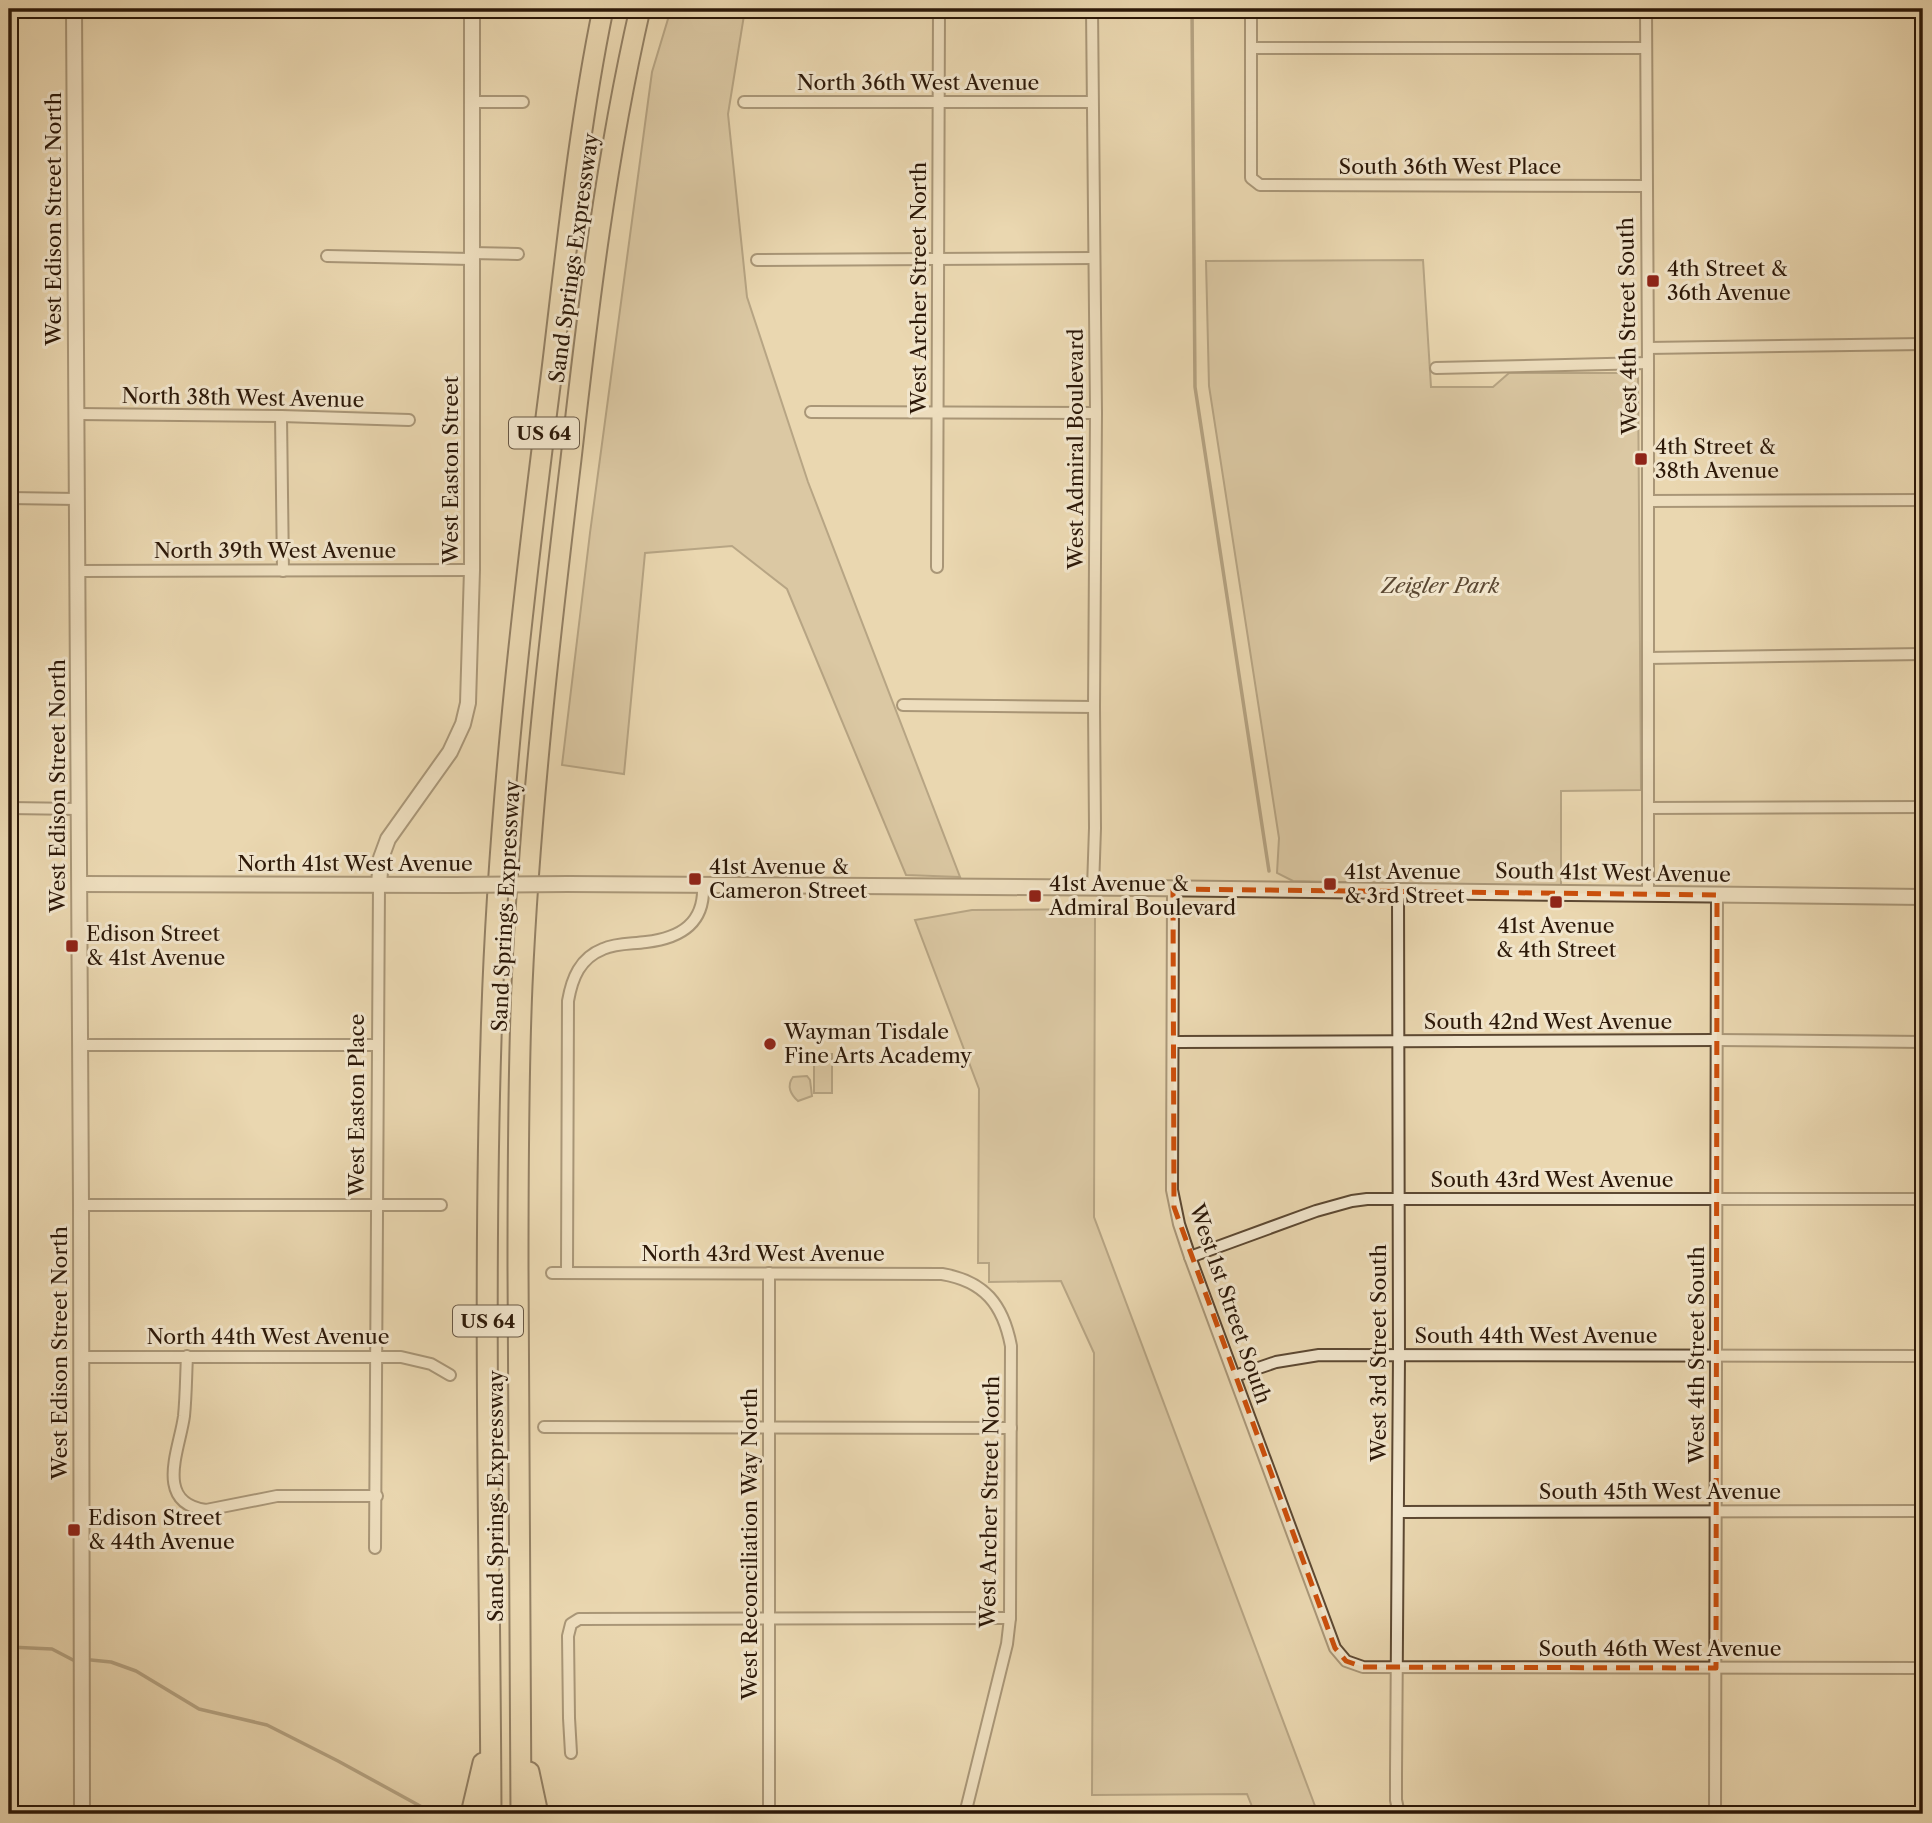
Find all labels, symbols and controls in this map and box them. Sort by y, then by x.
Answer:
street label: North 36th West Avenue [797,70,1039,95]
street label: West Edison Street North [41,92,66,347]
street label: Sand Springs Expressway [544,131,603,384]
street label: South 36th West Place [1339,154,1561,179]
street label: West Archer Street North [906,162,931,415]
street label: West 4th Street South [1613,217,1642,436]
place label: 4th Street & 36th Avenue [1667,256,1791,305]
marker: 4th Street & 36th Avenue [1645,273,1661,289]
street label: West Admiral Boulevard [1063,328,1088,571]
street label: West Easton Street [438,375,463,565]
street label: North 38th West Avenue [121,383,365,412]
road number: US 64 [509,418,579,448]
place label: 4th Street & 38th Avenue [1655,434,1779,483]
marker: 4th Street & 38th Avenue [1633,451,1649,467]
street label: North 39th West Avenue [154,538,396,563]
park label: Zeigler Park [1380,573,1499,598]
street label: West Edison Street North [45,659,70,914]
street label: Sand Springs Expressway [486,779,525,1032]
street label: North 41st West Avenue [237,851,473,876]
place label: 41st Avenue & Cameron Street [709,854,868,903]
street label: South 41st West Avenue [1495,858,1731,887]
place label: 41st Avenue & 3rd Street [1344,859,1465,908]
marker: 41st Avenue & Cameron Street [687,871,703,887]
place label: 41st Avenue & Admiral Boulevard [1048,871,1236,920]
marker: 41st Avenue & 3rd Street [1322,876,1338,892]
marker: 41st Avenue & Admiral Boulevard [1027,888,1043,904]
marker: 41st Avenue & 4th Street [1548,894,1564,910]
place label: 41st Avenue & 4th Street [1496,913,1617,962]
place label: Edison Street & 41st Avenue [86,921,225,970]
marker: Edison Street & 41st Avenue [64,938,80,954]
street label: South 42nd West Avenue [1424,1009,1672,1034]
street label: West Easton Place [344,1014,369,1197]
place label: Wayman Tisdale Fine Arts Academy [783,1019,972,1068]
marker: Wayman Tisdale Fine Arts Academy [762,1036,778,1052]
street label: South 43rd West Avenue [1430,1167,1674,1192]
street label: West 1st Street South [1184,1200,1276,1407]
street label: West Edison Street North [47,1226,72,1481]
street label: North 43rd West Avenue [641,1241,885,1266]
street label: West 3rd Street South [1366,1244,1391,1463]
street label: West 4th Street South [1684,1246,1709,1465]
road number: US 64 [453,1306,523,1336]
street label: South 44th West Avenue [1414,1323,1658,1348]
street label: North 44th West Avenue [146,1324,390,1349]
street label: Sand Springs Expressway [483,1370,508,1622]
street label: West Archer Street North [975,1376,1004,1629]
street label: West Reconciliation Way North [737,1388,762,1701]
street label: South 45th West Avenue [1539,1479,1781,1504]
place label: Edison Street & 44th Avenue [88,1505,235,1554]
marker: Edison Street & 44th Avenue [66,1522,82,1538]
street label: South 46th West Avenue [1538,1636,1782,1661]

